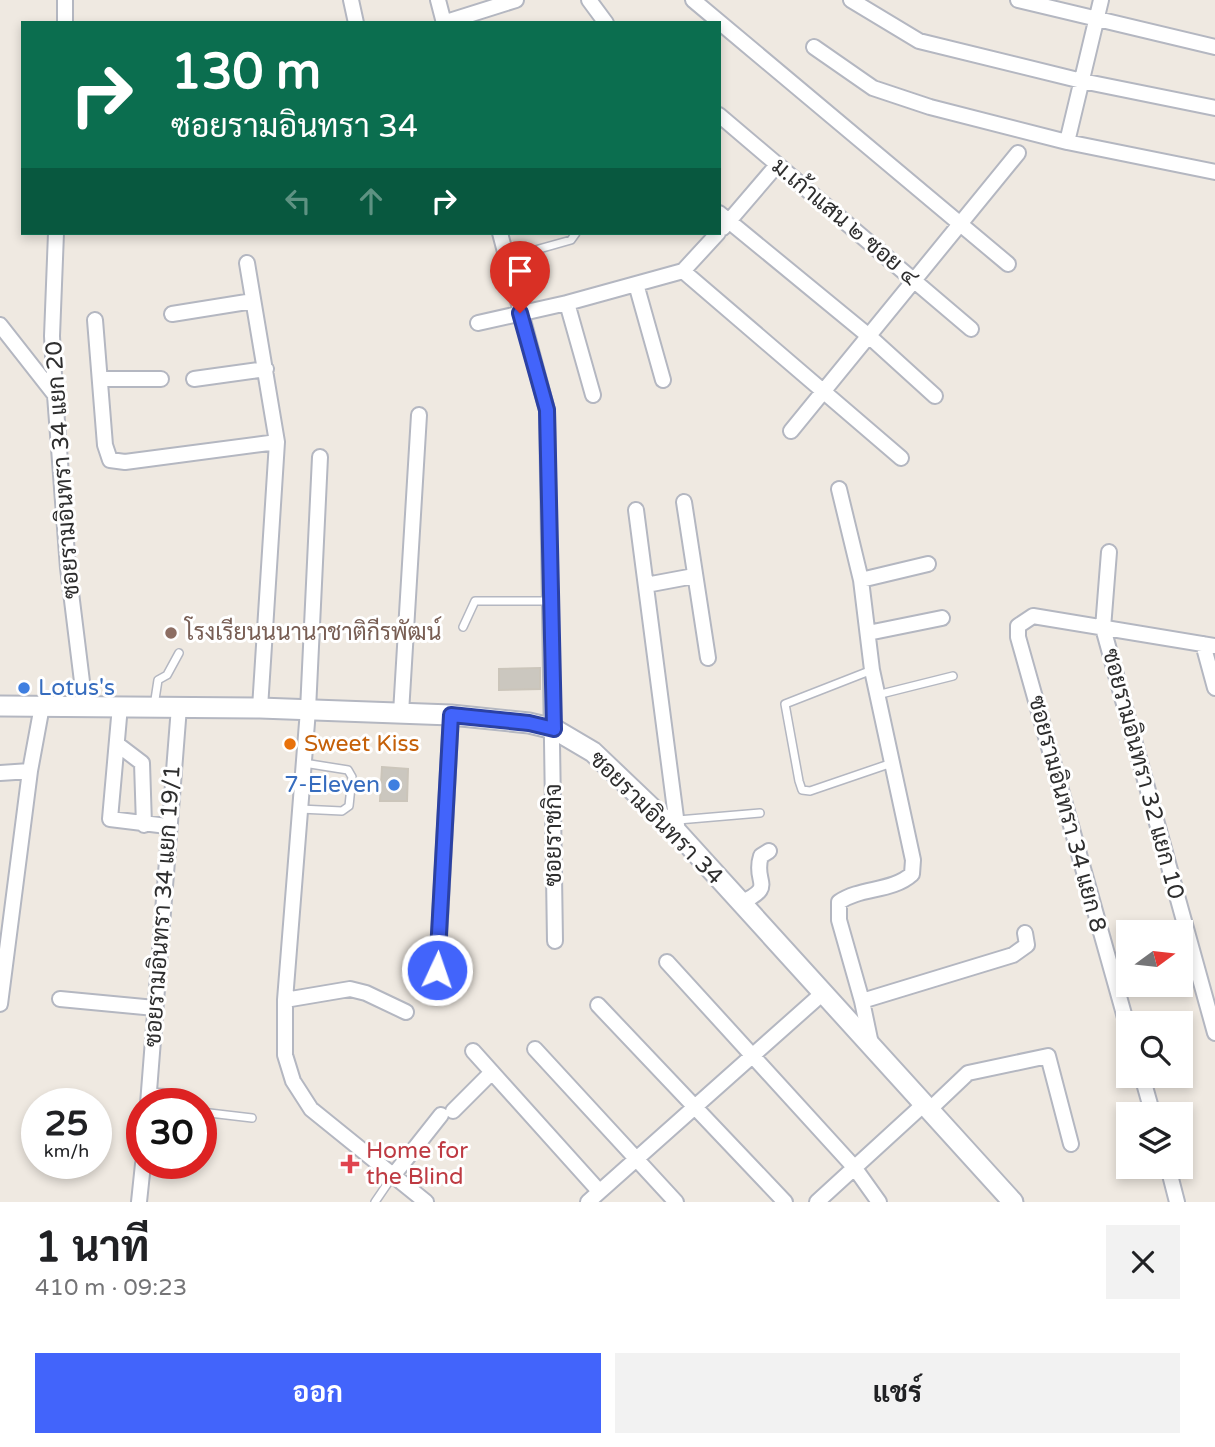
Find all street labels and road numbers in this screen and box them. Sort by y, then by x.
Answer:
street label: ม.เก้าแสน ๒ ซอย ๔ [766,151,926,292]
street label: ซอยรามอินทรา 34 แยก 20 [39,340,86,600]
street label: ซอยรามอินทรา 32 แยก 10 [1096,645,1191,902]
street label: ซอยรามอินทรา 34 แยก 8 [1022,692,1113,935]
street label: ซอยรามอินทรา 34 [583,745,729,891]
street label: ซอยรามอินทรา 34 แยก 19/1 [138,764,187,1048]
street label: ซอยราชกิจ [539,783,568,887]

